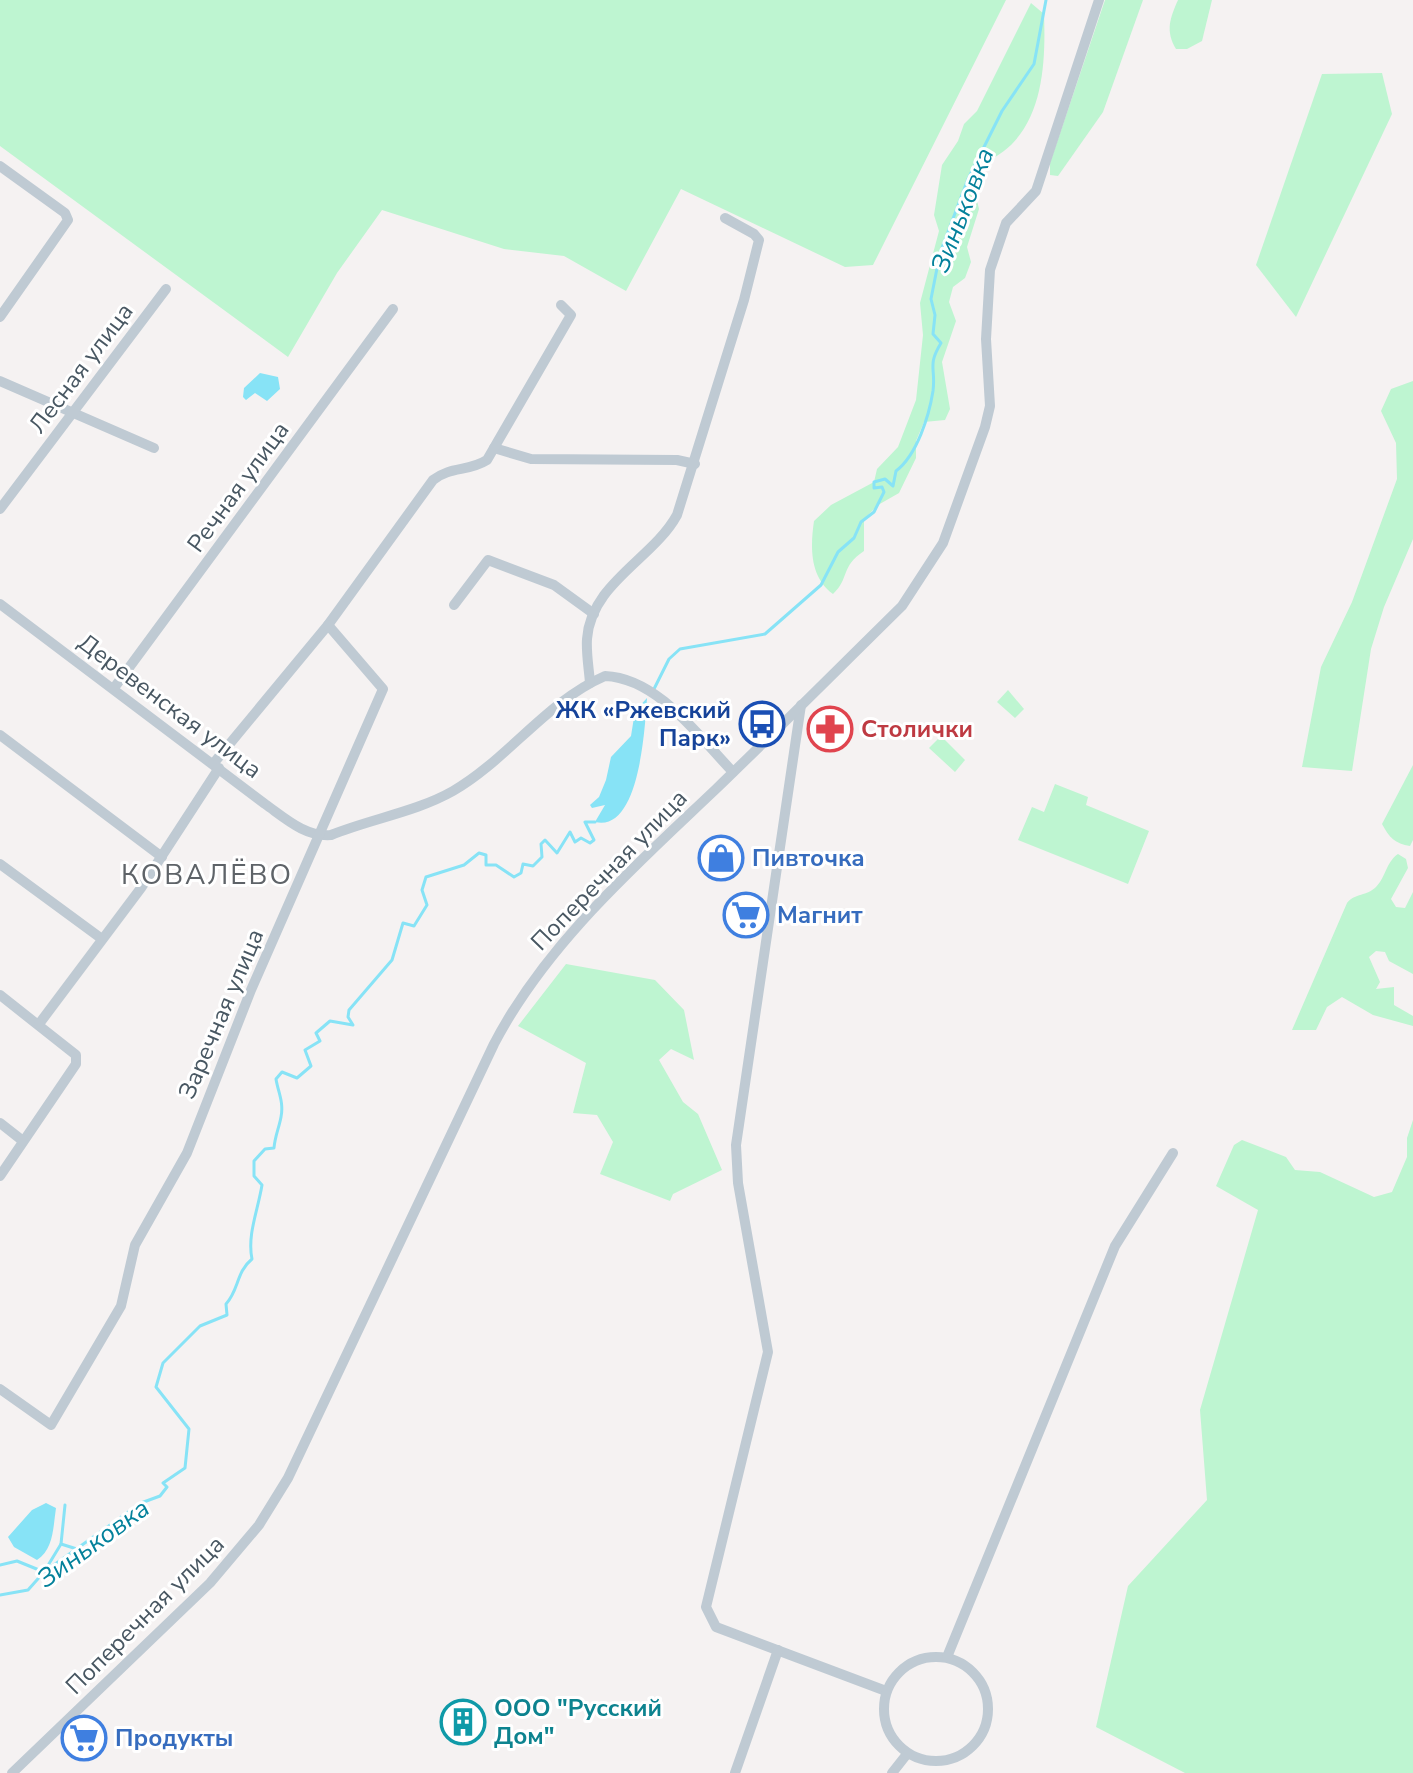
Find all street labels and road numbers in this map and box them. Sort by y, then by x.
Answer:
street label: Лесная улица [22,296,140,440]
street label: Речная улица [180,415,296,559]
street label: Деревенская улица [72,626,268,786]
street label: Поперечная улица [524,783,694,957]
street label: Заречная улица [171,924,271,1104]
street label: Поперечная улица [59,1529,231,1701]

